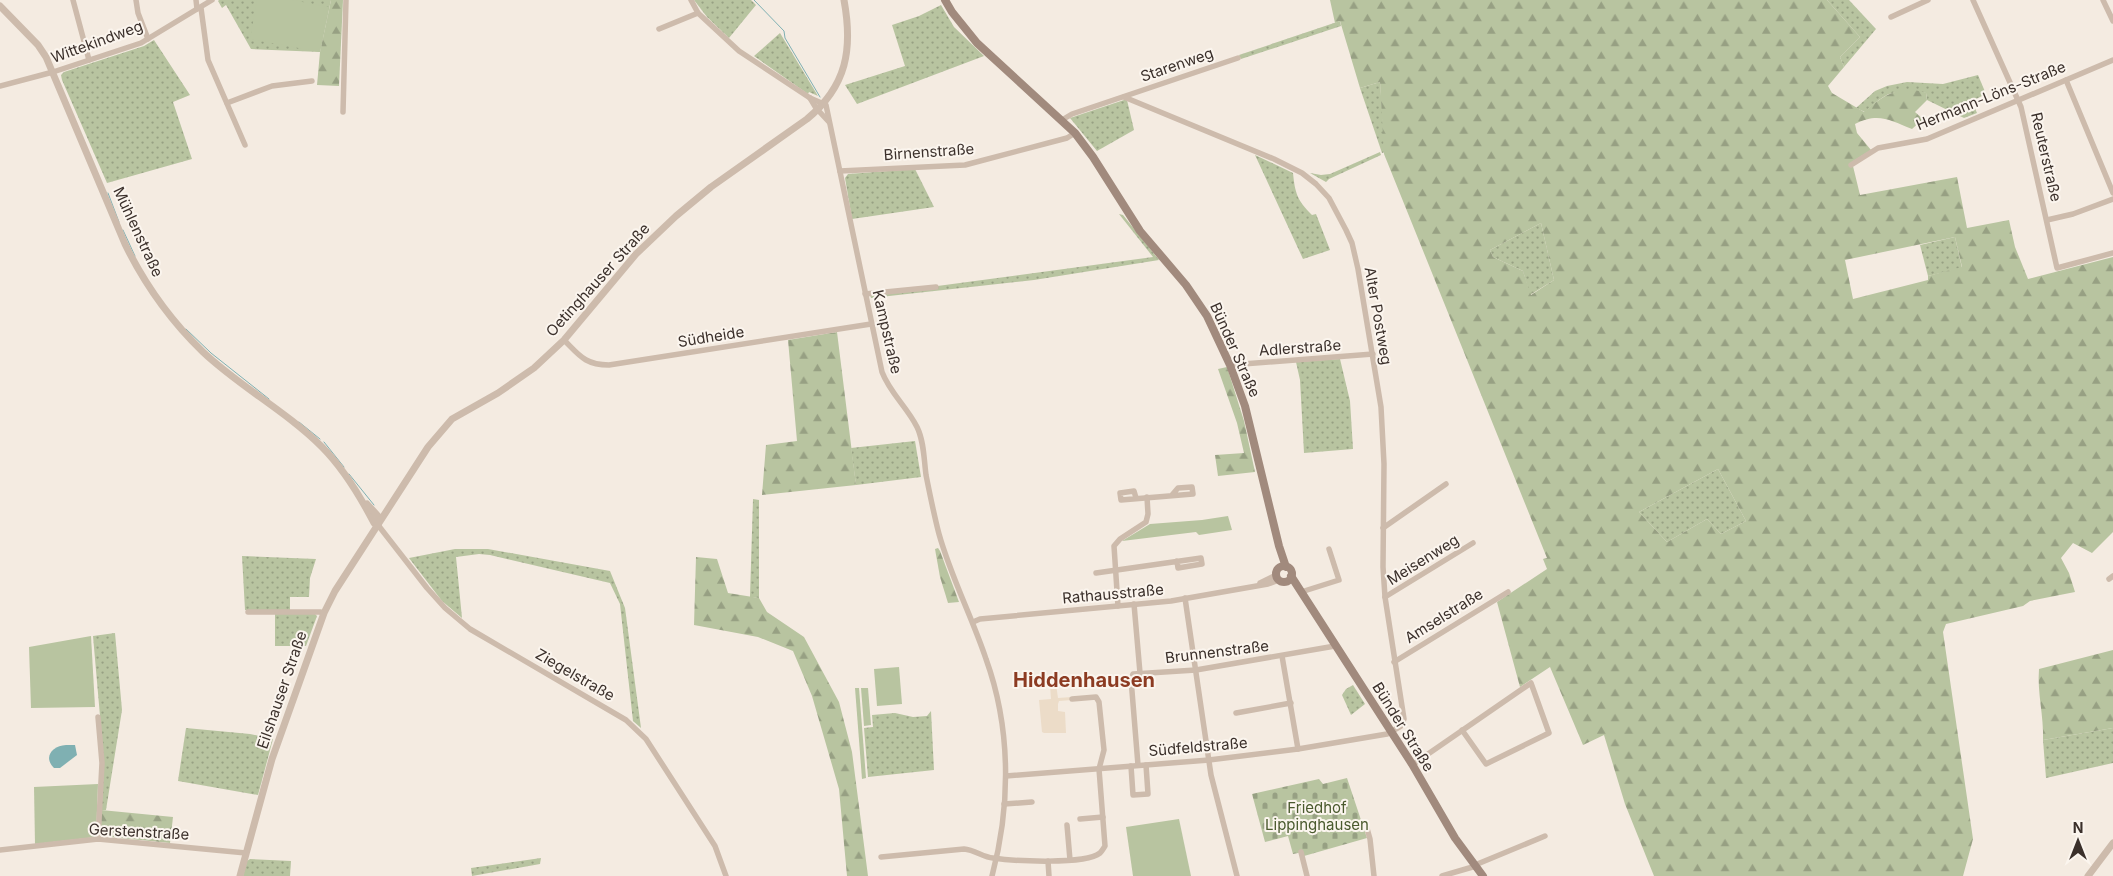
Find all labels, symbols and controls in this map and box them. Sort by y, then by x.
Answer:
street label: Wittekindweg [48,16,145,67]
street label: Starenweg [1138,43,1216,86]
street label: Hermann-Löns-Straße [1913,57,2068,134]
street label: Reuterstraße [2027,110,2066,203]
street label: Birnenstraße [883,139,975,164]
street label: Mühlenstraße [109,184,168,280]
street label: Oetinghauser Straße [542,219,654,340]
street label: Alter Postweg [1361,265,1396,366]
street label: Kampstraße [869,288,906,376]
street label: Bünder Straße [1206,299,1265,400]
street label: Südheide [676,322,745,351]
street label: Adlerstraße [1258,335,1342,360]
street label: Meisenweg [1383,530,1462,589]
street label: Rathausstraße [1061,580,1165,607]
street label: Amselstraße [1401,584,1486,647]
street label: Eilshauser Straße [252,628,311,751]
street label: Brunnenstraße [1164,636,1270,667]
street label: Ziegelstraße [532,644,618,705]
district label: Hiddenhausen [1013,668,1155,692]
street label: Bünder Straße [1368,678,1438,775]
street label: Südfeldstraße [1148,733,1248,760]
park label: Friedhof Lippinghausen [1265,798,1369,834]
north arrow [2053,816,2103,866]
street label: Gerstenstraße [88,819,190,844]
text: N [2073,819,2083,836]

